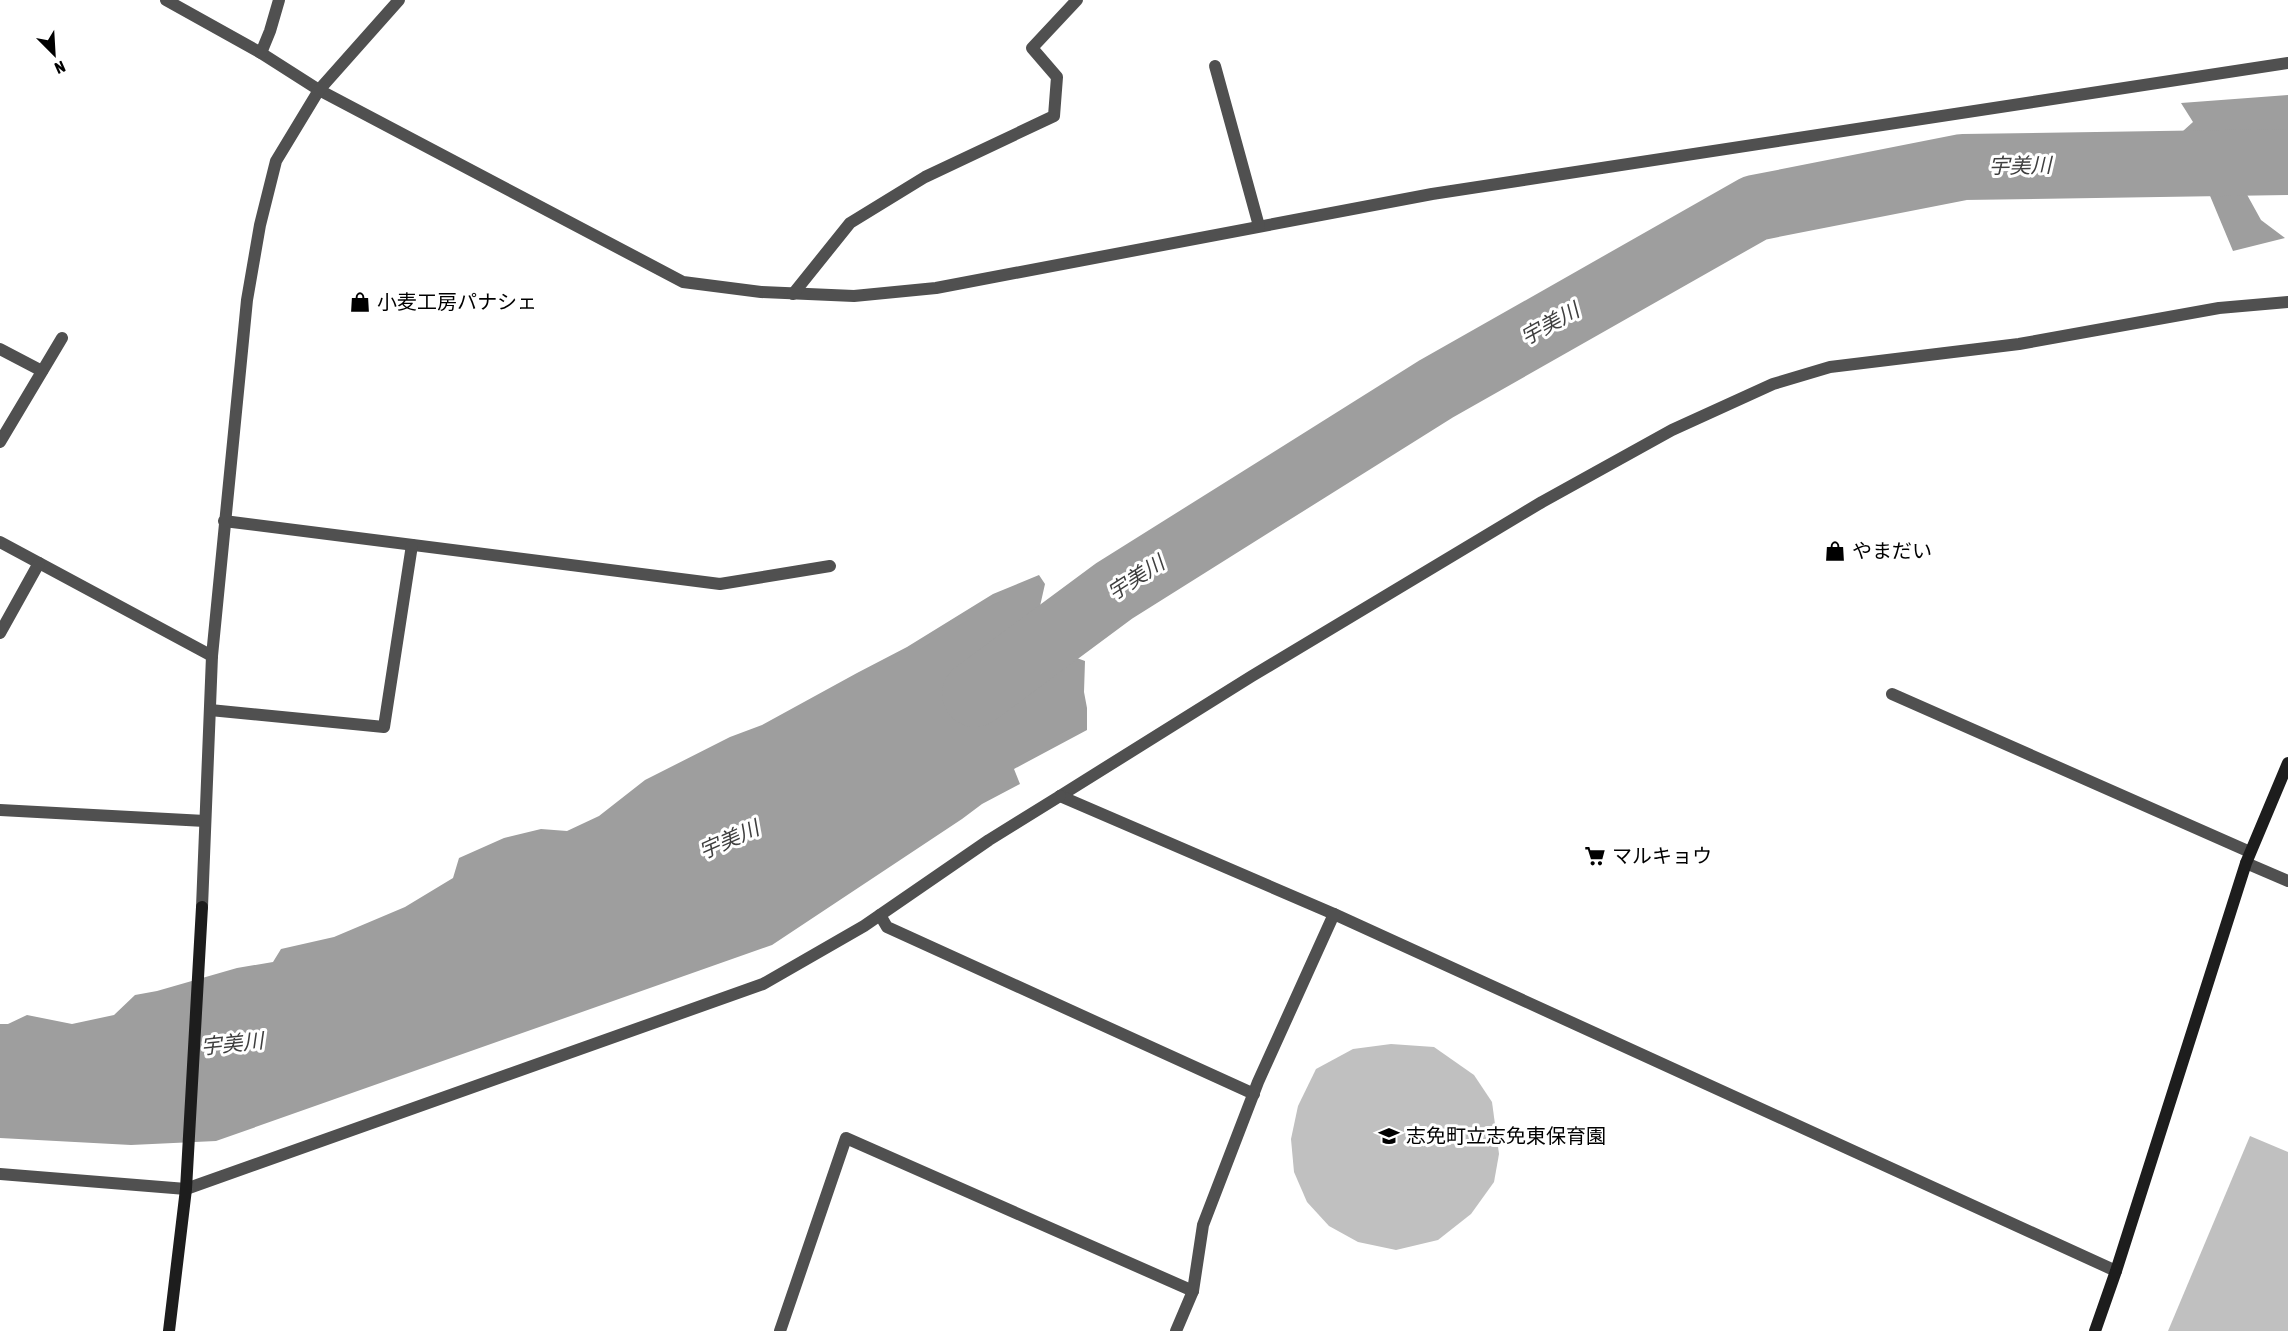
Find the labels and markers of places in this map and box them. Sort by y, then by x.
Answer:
shop icon: 小麦工房パナシェ [348,290,372,314]
place label: 小麦工房パナシェ [377,290,537,313]
shop icon: やまだい [1823,539,1847,563]
place label: やまだい [1852,539,1932,562]
supermarket icon: マルキョウ [1583,844,1607,868]
place label: マルキョウ [1612,844,1712,867]
school or university icon: 志免町立志免東保育園 [1377,1124,1401,1148]
place label: 志免町立志免東保育園 [1406,1124,1606,1147]

